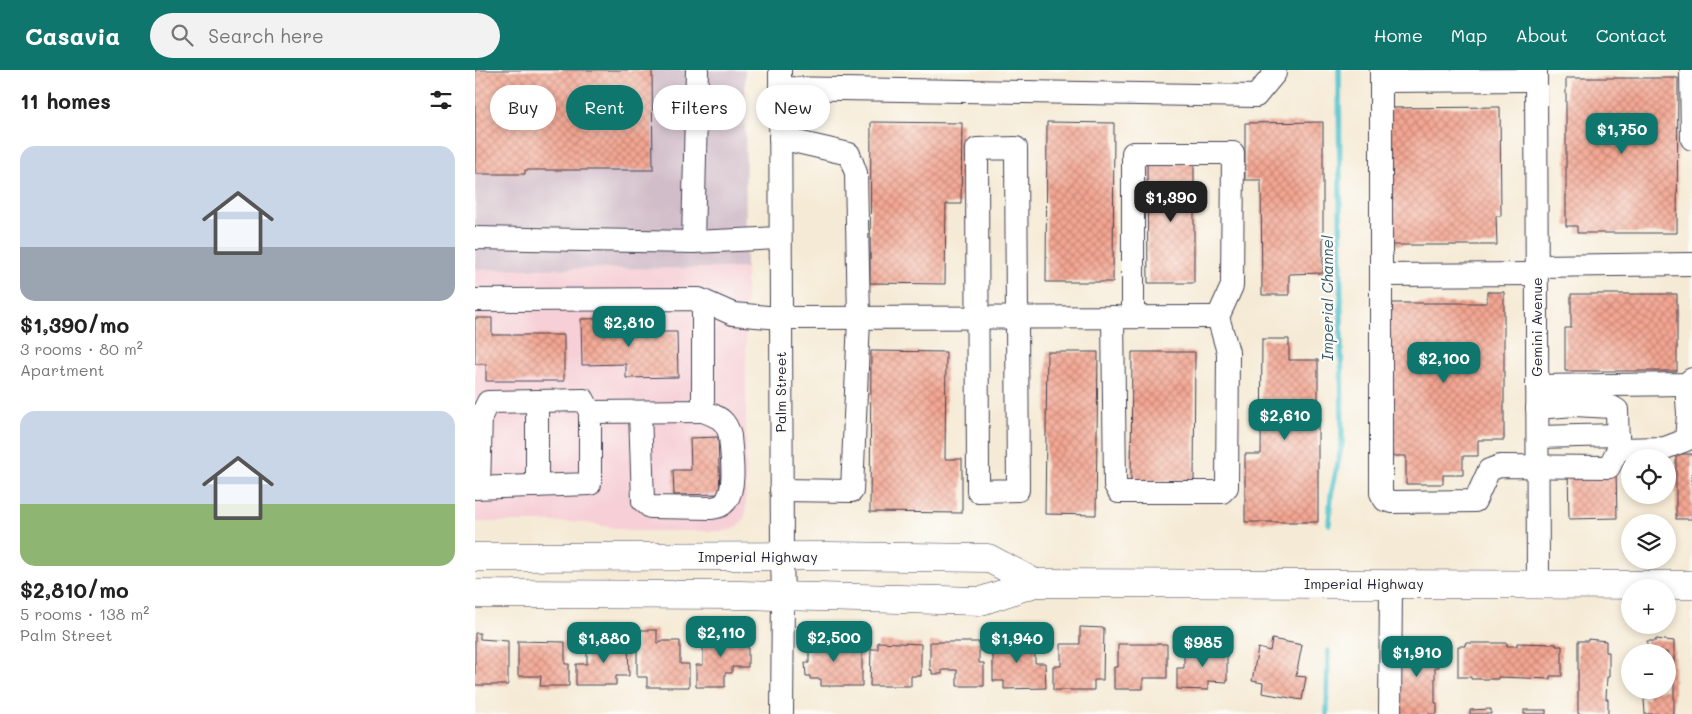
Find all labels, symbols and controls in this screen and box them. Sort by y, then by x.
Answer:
search box [150,13,500,58]
text: Casavia [25,20,120,51]
icon: search [168,21,196,49]
text: Search here [208,23,324,48]
text: Home [1374,23,1423,47]
text: Map [1451,23,1487,47]
text: About [1515,23,1568,47]
text: Contact [1596,23,1667,47]
chip: Buy [490,85,556,130]
chip: Rent [566,85,643,130]
chip: Filters [653,85,746,130]
chip: New [756,85,830,130]
icon: filters [427,86,455,114]
text: 11 homes [20,87,111,114]
pin: $1,750 [1581,112,1663,155]
text: $1,750 [1597,118,1647,139]
icon: home [193,178,283,268]
pin: $1,390 [1130,180,1212,223]
text: $1,390 [1145,186,1197,207]
water label: Imperial Channel [1317,235,1337,361]
street label: Gemini Avenue [1527,277,1546,377]
pin: $2,810 [588,306,670,348]
text: $1,390/mo [20,311,129,338]
text: $2,810 [603,311,655,332]
text: 3 rooms · 80 m² [20,338,143,359]
pin: $2,100 [1403,342,1485,384]
text: $2,100 [1418,347,1470,368]
street label: Palm Street [771,352,790,433]
text: Apartment [20,359,105,380]
pin: $2,610 [1244,398,1326,441]
text: $2,610 [1260,404,1310,425]
icon: home [193,443,283,533]
map controls [1621,449,1676,699]
button: locate [1621,449,1676,504]
button: layers [1621,514,1676,569]
street label: Imperial Highway [698,547,818,566]
street label: Imperial Highway [1304,574,1424,593]
text: $2,810/mo [20,576,129,603]
button: + [1621,579,1676,634]
text: 5 rooms · 138 m² [20,603,149,624]
pin: $2,110 [680,616,762,658]
pin: $2,500 [793,620,875,663]
text: $2,110 [697,621,745,642]
pin: $1,880 [563,622,645,664]
pin: $1,940 [976,622,1058,664]
text: Palm Street [20,624,113,645]
text: $2,500 [807,626,861,647]
pin: $985 [1173,626,1233,668]
text: $1,880 [578,627,630,648]
text: $1,940 [991,627,1043,648]
text: $985 [1184,631,1222,652]
pin: $1,910 [1376,636,1458,678]
text: $1,910 [1393,641,1441,662]
button: − [1621,644,1676,699]

